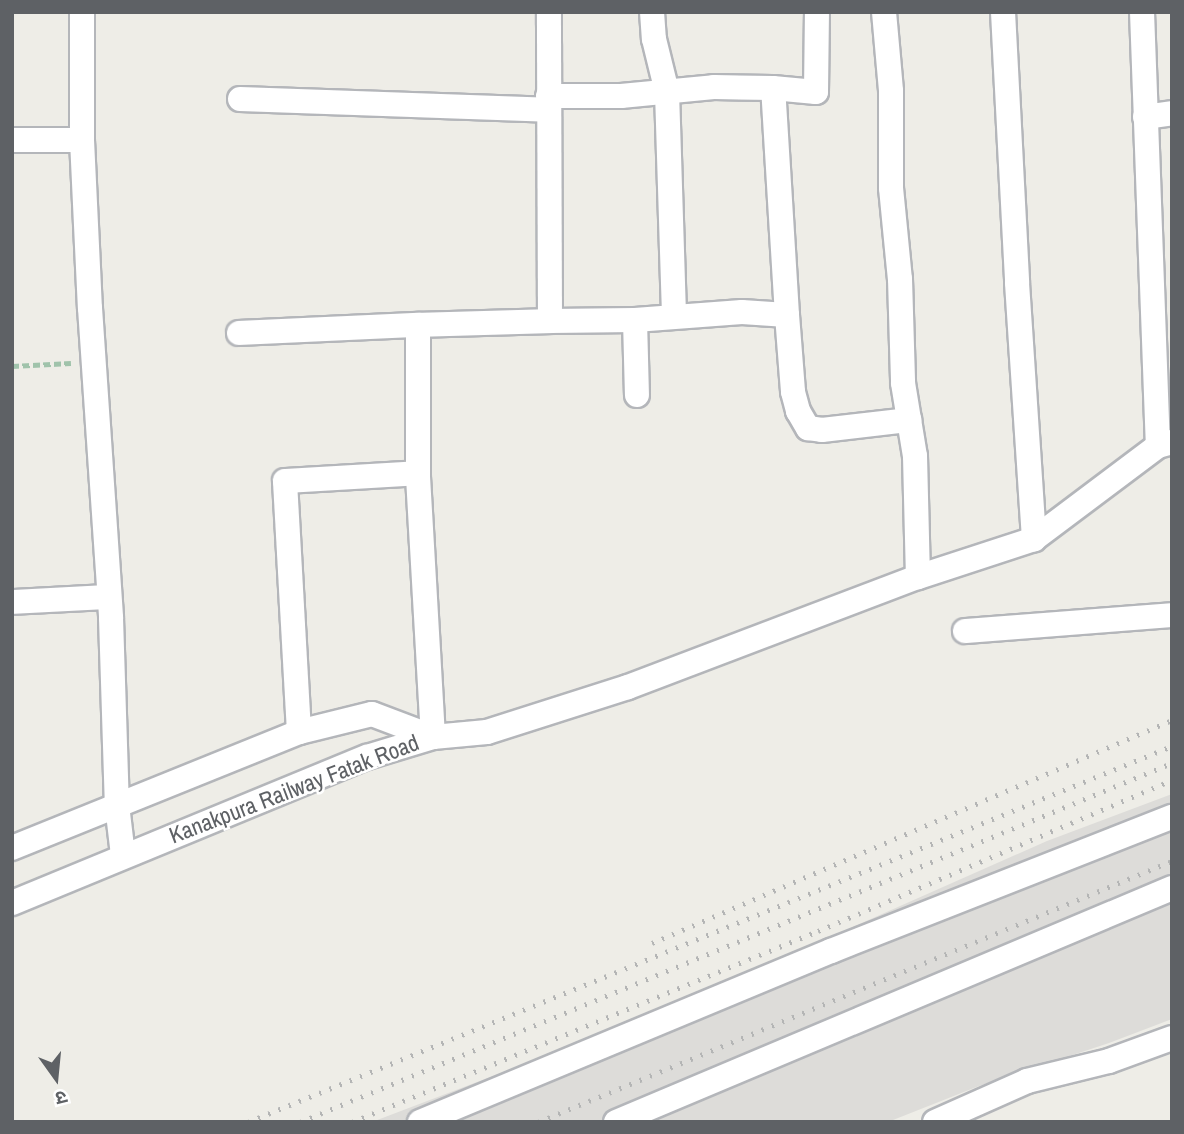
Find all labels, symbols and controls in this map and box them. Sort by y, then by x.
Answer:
street label: Kanakpura Railway Fatak Road [165,729,423,849]
north arrow [21,1043,91,1113]
text: उ [53,1084,70,1112]

